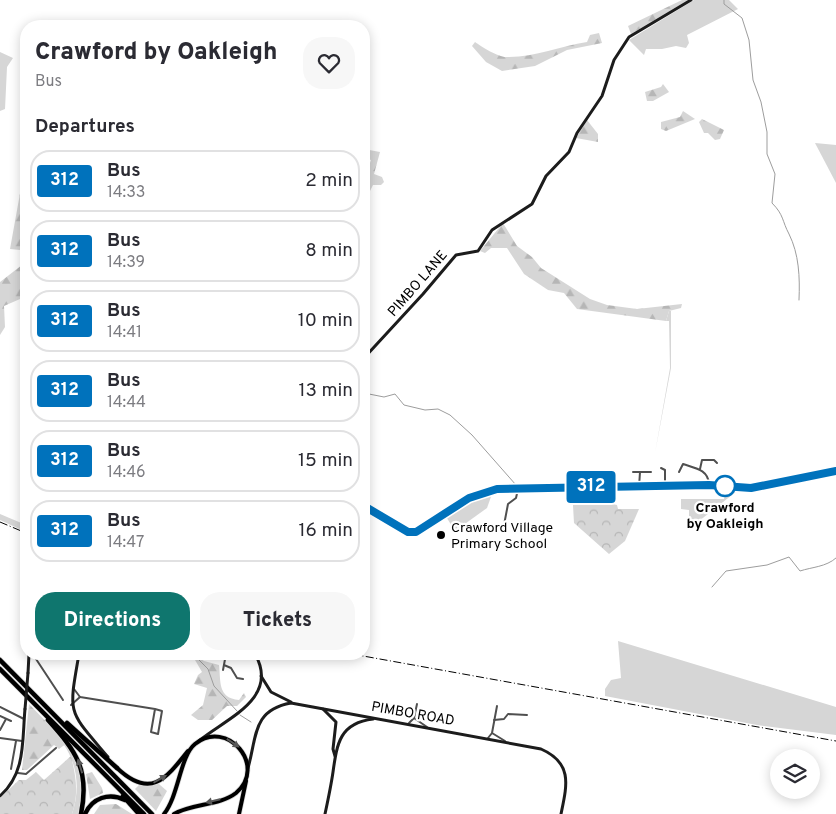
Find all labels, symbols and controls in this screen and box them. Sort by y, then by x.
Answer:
button: heart [303,37,355,89]
text: Crawford by Oakleigh [35,38,278,68]
text: Bus [35,72,62,92]
text: Departures [35,115,135,139]
text: Bus [107,159,141,183]
text: 312 [50,169,79,192]
text: 2 min [305,169,353,193]
text: 14:33 [107,183,145,203]
text: Bus [107,229,141,253]
text: 312 [50,239,79,262]
text: 8 min [305,239,353,263]
street label: PIMBO LANE [385,247,451,321]
text: 14:39 [107,253,145,273]
text: Bus [107,299,141,323]
text: 312 [50,309,79,332]
text: 10 min [298,309,353,333]
text: 14:41 [107,323,142,343]
text: Bus [107,369,141,393]
text: 312 [50,379,79,402]
text: 13 min [298,379,353,403]
text: 14:44 [107,393,146,413]
text: Bus [107,439,141,463]
text: 312 [50,449,79,472]
text: 15 min [298,449,353,473]
text: 14:46 [107,463,146,483]
line badge: 312 [562,471,620,503]
text: 312 [577,475,605,498]
marker: Crawford by Oakleigh [714,475,736,497]
place label: Crawford by Oakleigh [686,500,764,533]
text: Bus [107,509,141,533]
text: 312 [50,519,79,542]
text: 16 min [298,519,353,543]
place label: Crawford Village Primary School [451,520,553,553]
marker: Crawford Village Primary School [435,529,447,541]
text: 14:47 [107,533,144,553]
button: Directions [35,592,190,650]
button: Tickets [200,592,355,650]
street label: PIMBO ROAD [370,699,456,730]
one-way arrow [226,738,240,748]
map controls [770,749,820,799]
button: layers [770,749,820,799]
one-way arrow [76,758,84,773]
one-way arrow [154,775,167,784]
one-way arrow [206,797,221,805]

